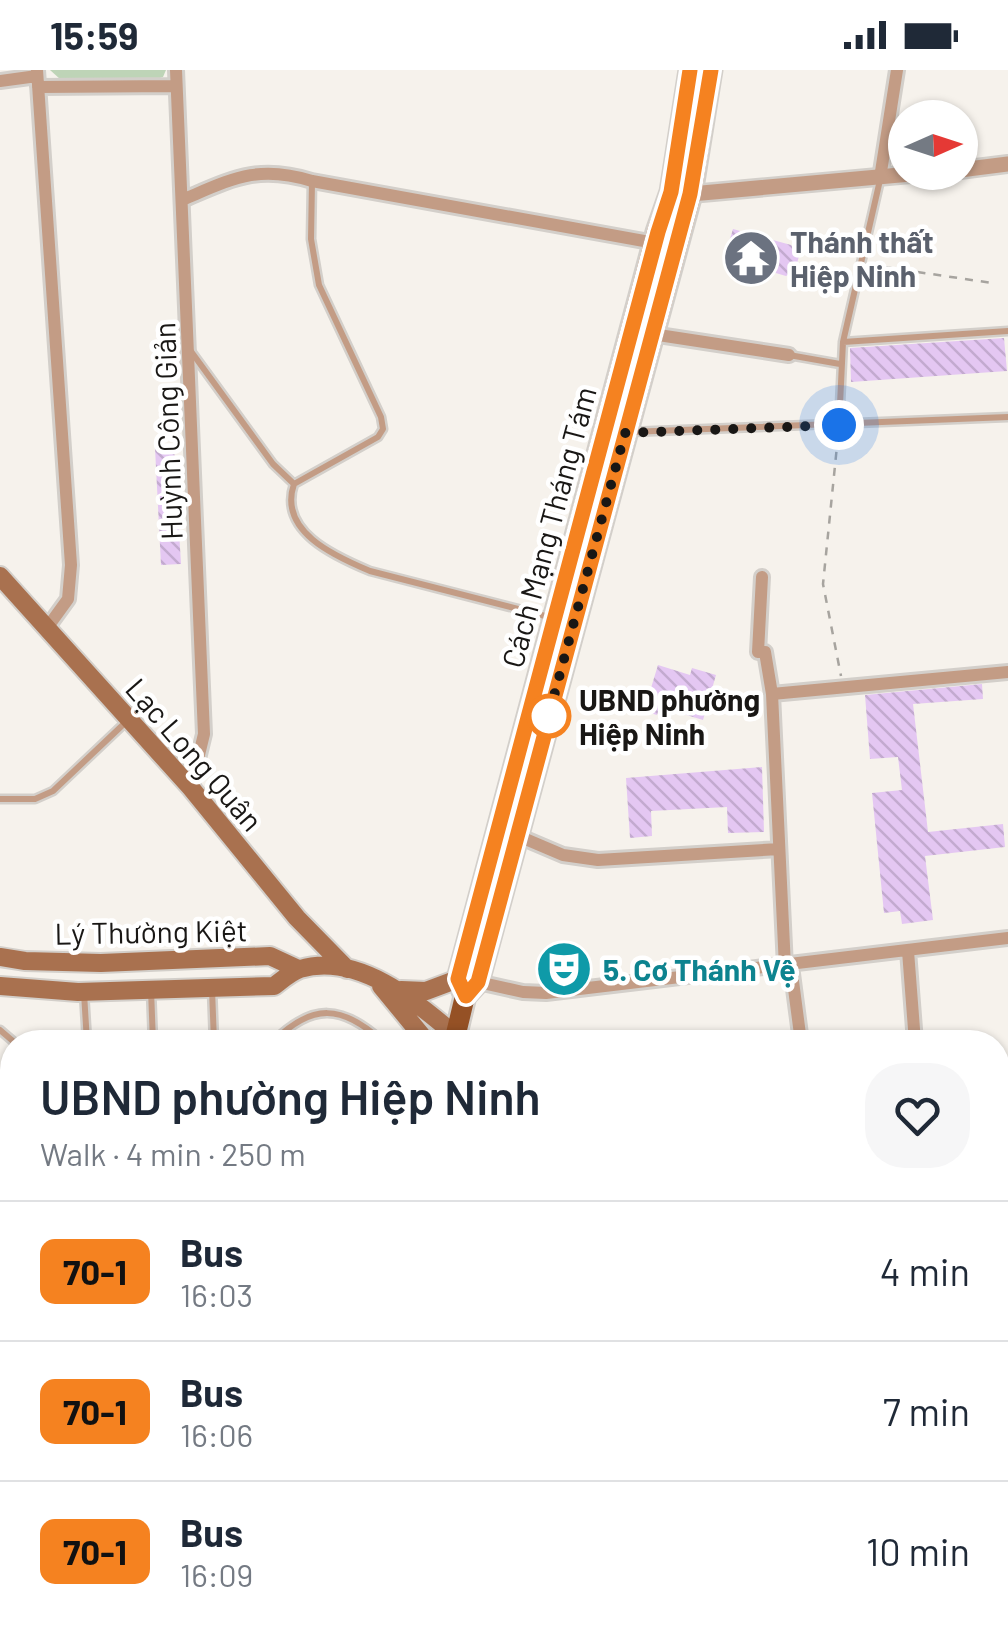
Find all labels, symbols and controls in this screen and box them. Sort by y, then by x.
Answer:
text: 15:59 [50,12,138,58]
north arrow [888,100,978,190]
map controls [888,100,978,190]
place label: Thánh thất Hiệp Ninh [790,223,934,294]
temple icon: Thánh thất Hiệp Ninh [721,228,781,288]
street label: Huỳnh Công Giản [145,322,189,540]
street label: Cách Mạng Tháng Tám [493,383,603,671]
your location [814,400,864,450]
street label: Lạc Long Quân [119,670,271,838]
place label: UBND phường Hiệp Ninh [579,681,760,752]
marker: UBND phường Hiệp Ninh [528,695,570,737]
street label: Lý Thường Kiệt [54,911,248,951]
theatre icon: 5. Cơ Thánh Vệ [534,939,594,999]
place label: 5. Cơ Thánh Vệ [603,951,796,988]
button: heart [865,1063,970,1168]
text: UBND phường Hiệp Ninh [40,1067,541,1125]
text: Walk · 4 min · 250 m [40,1134,306,1172]
text: Bus [180,1229,243,1275]
text: 4 min [880,1248,970,1294]
text: 70-1 [63,1250,127,1292]
text: 16:03 [180,1275,253,1313]
text: Bus [180,1369,243,1415]
text: 7 min [883,1388,970,1434]
text: 70-1 [63,1390,127,1432]
text: 16:06 [180,1415,253,1453]
text: Bus [180,1509,243,1555]
text: 10 min [866,1528,970,1574]
text: 70-1 [63,1530,127,1572]
text: 16:09 [180,1555,253,1593]

